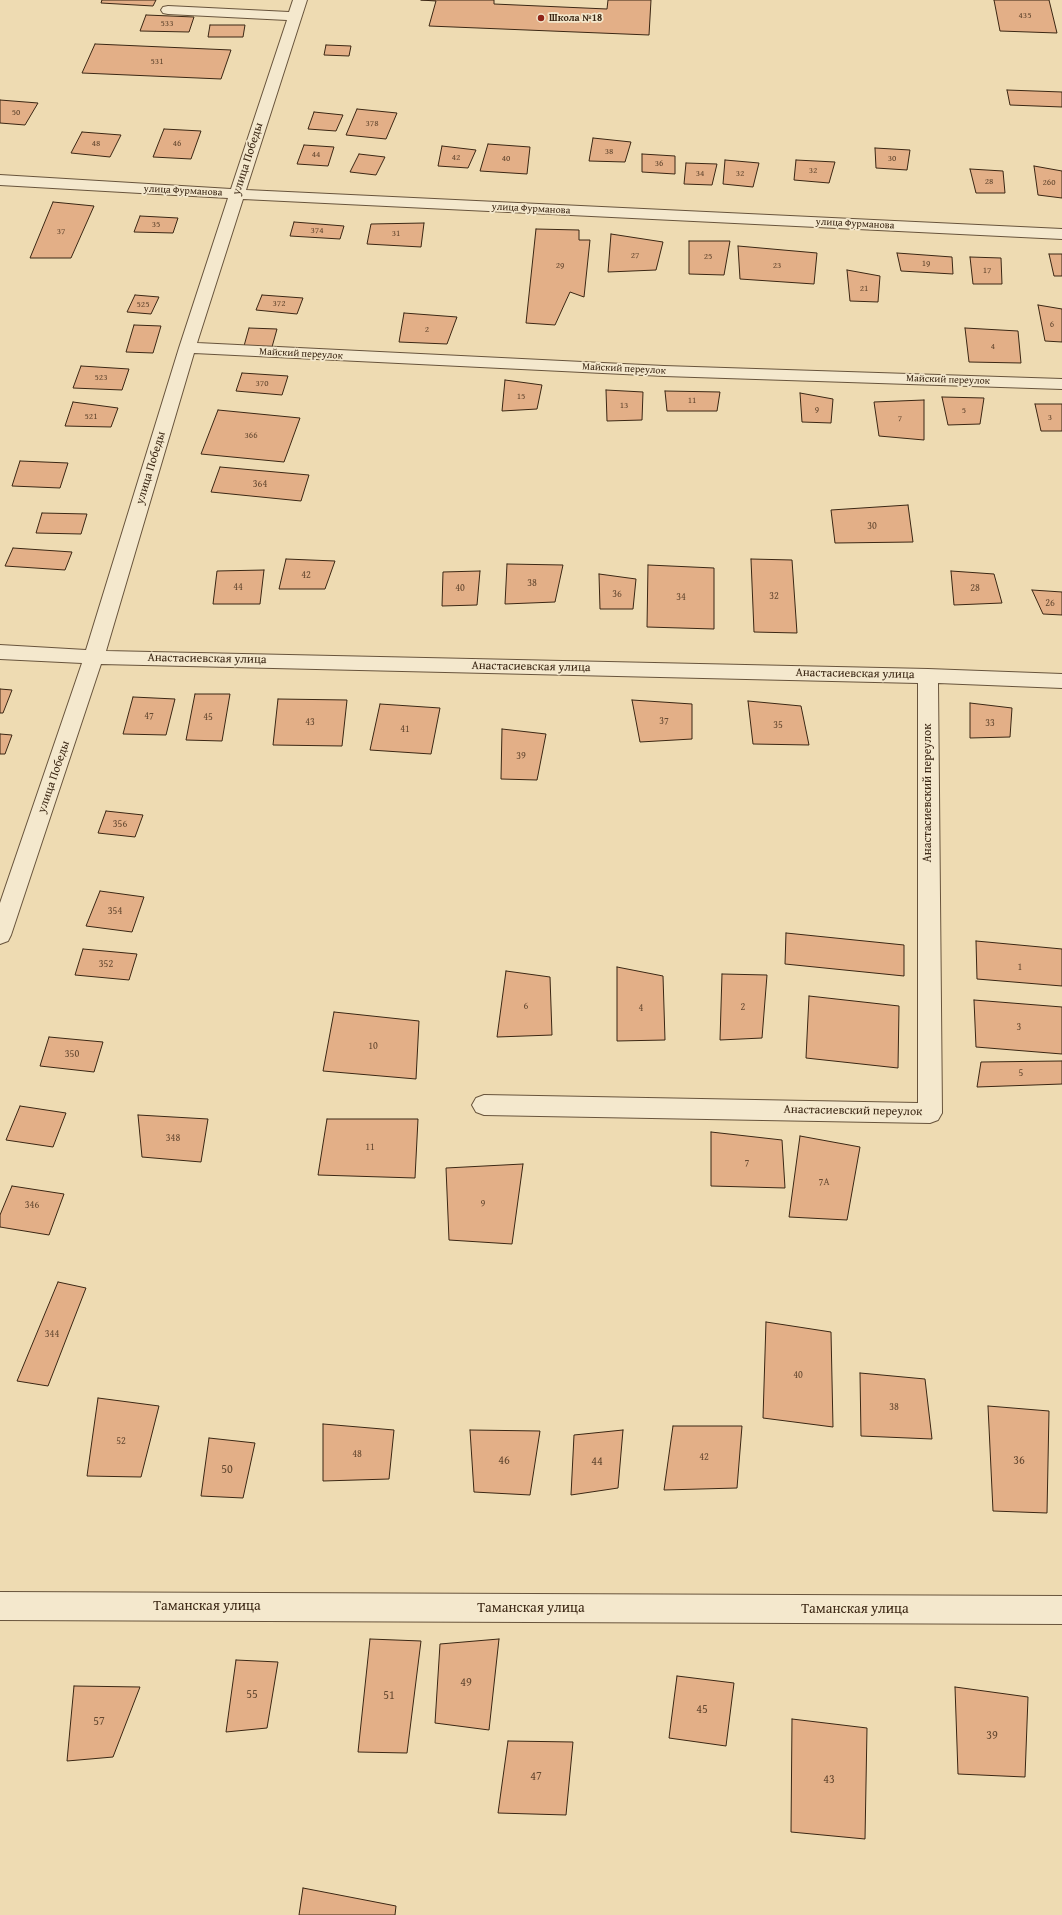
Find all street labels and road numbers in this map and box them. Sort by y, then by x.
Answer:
street label: улица Победы [229,121,267,197]
street label: улица Фурманова [143,183,223,199]
street label: улица Фурманова [491,201,571,217]
street label: улица Фурманова [815,216,895,232]
street label: Майский переулок [259,346,343,362]
street label: Майский переулок [582,361,666,377]
street label: Майский переулок [906,373,990,387]
street label: улица Победы [133,430,169,506]
street label: Анастасиевская улица [147,651,267,667]
street label: Анастасиевская улица [471,659,591,675]
street label: Анастасиевская улица [795,666,915,682]
street label: Анастасиевский переулок [921,724,935,862]
street label: улица Победы [35,739,73,815]
street label: Анастасиевский переулок [783,1103,923,1119]
street label: Таманская улица [153,1598,261,1614]
street label: Таманская улица [477,1600,585,1616]
street label: Таманская улица [801,1601,909,1617]

